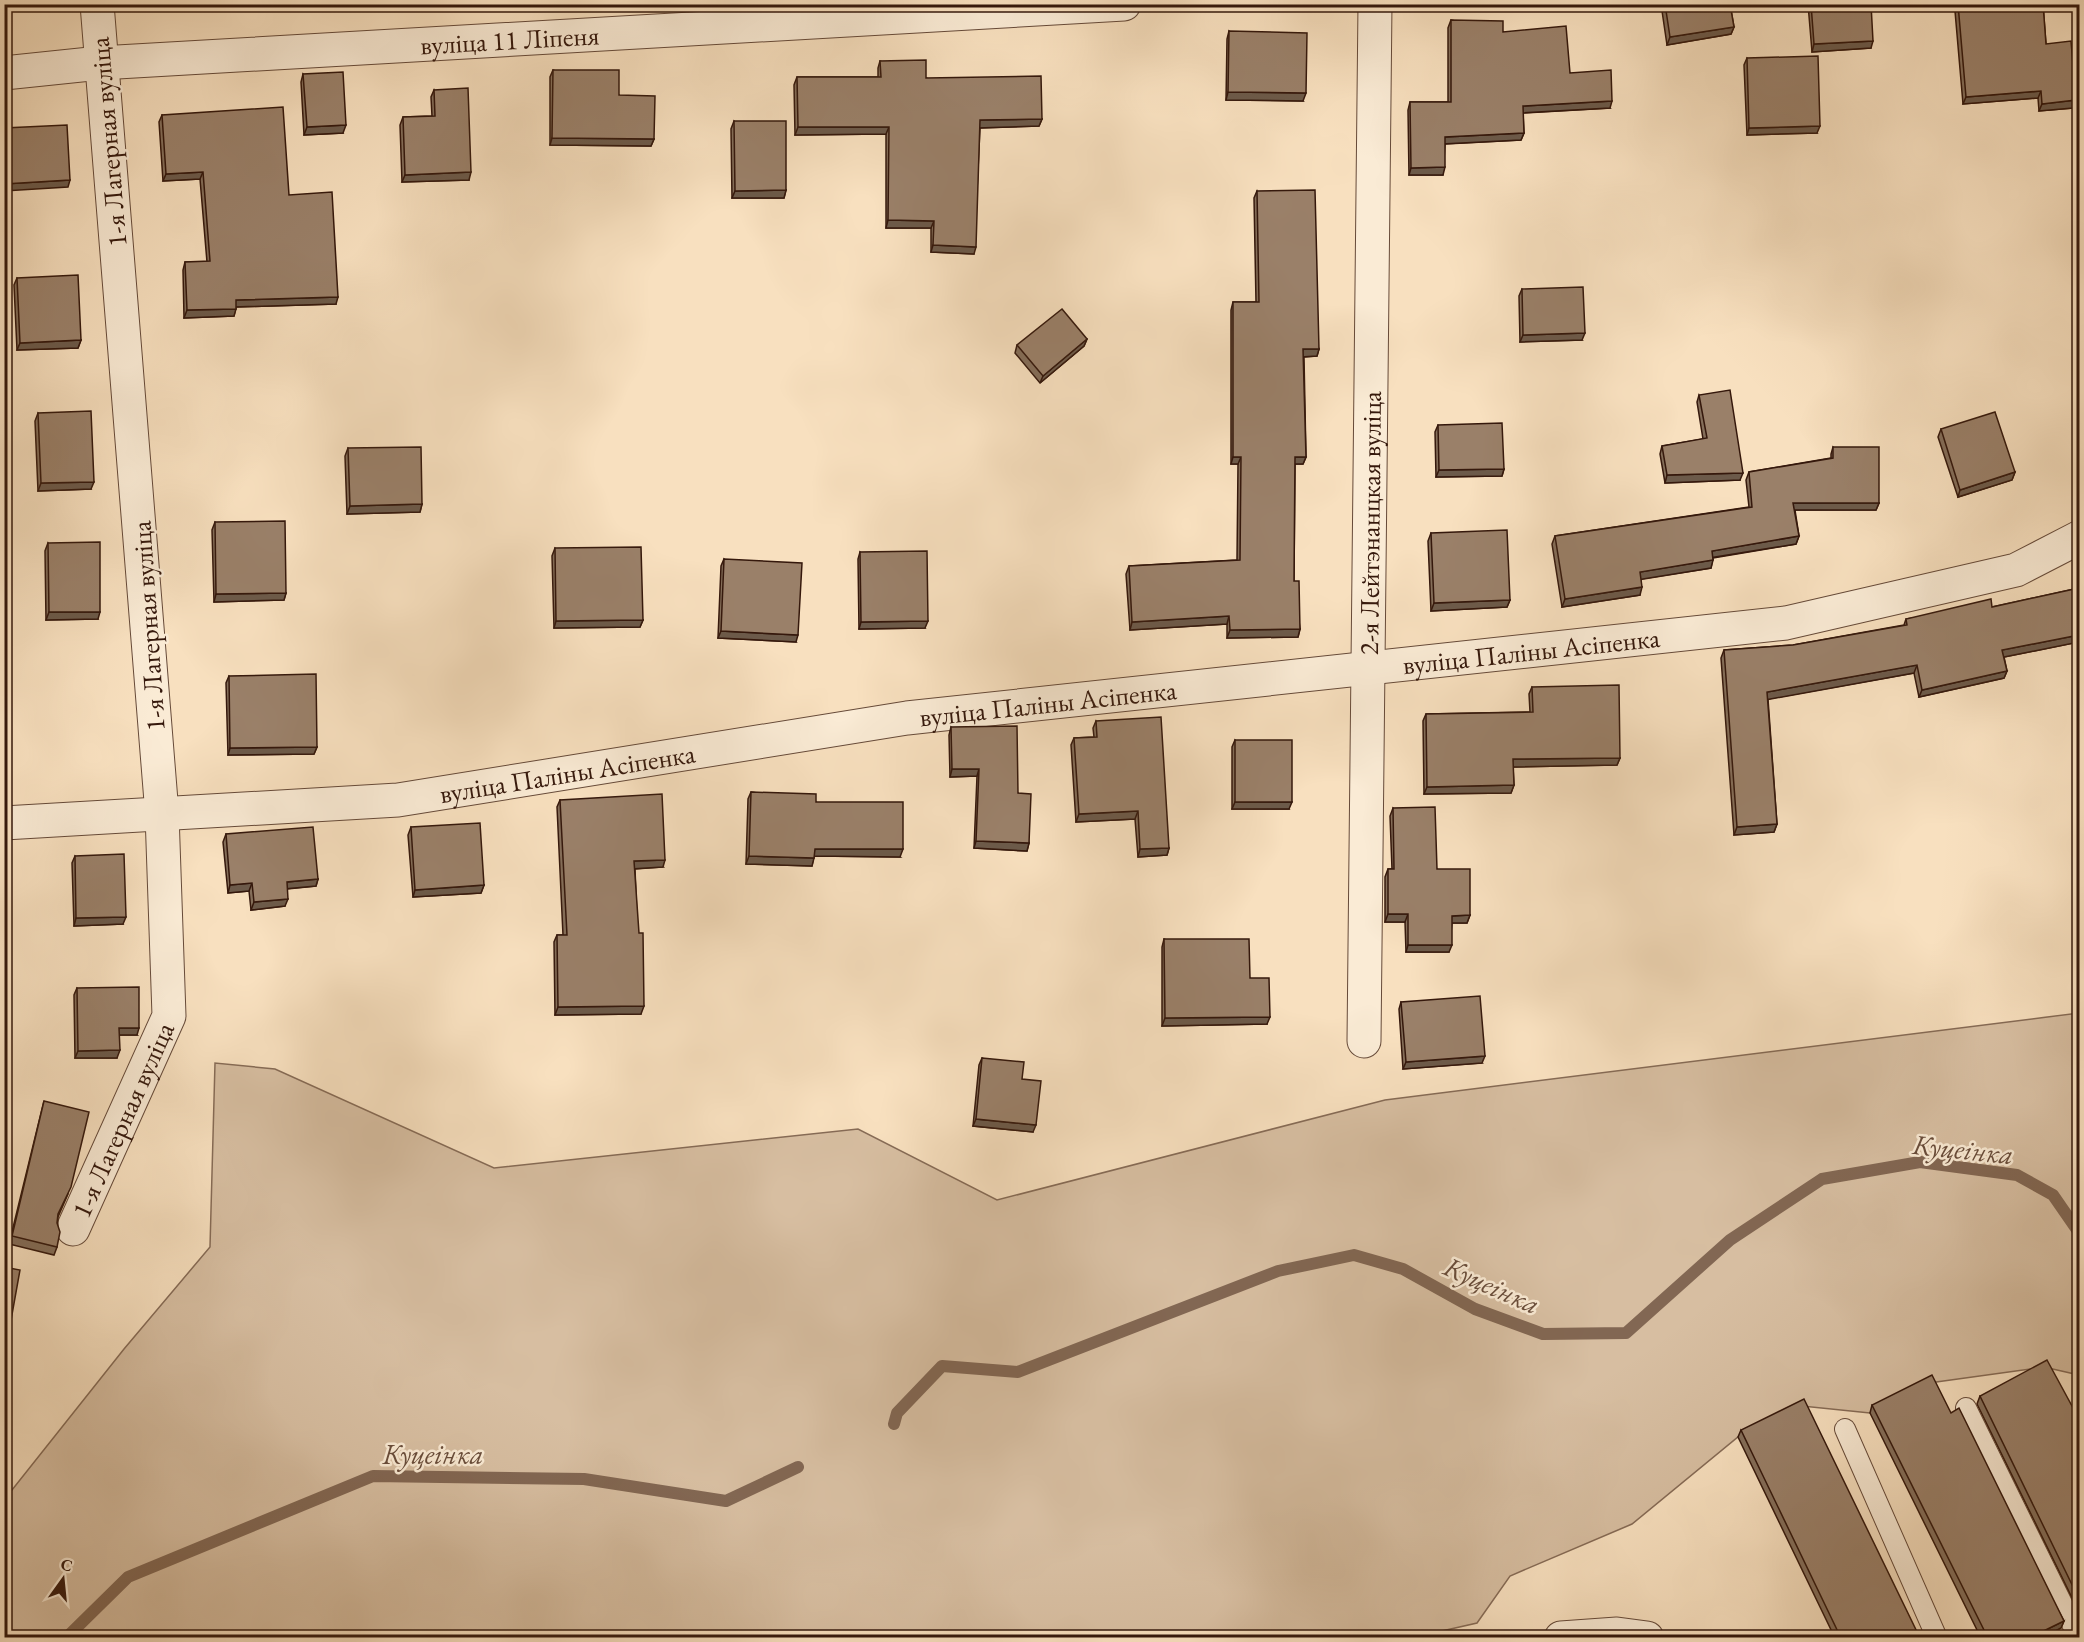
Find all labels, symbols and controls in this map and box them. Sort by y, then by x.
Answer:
street label: вуліца 11 Ліпеня [419,17,600,62]
street label: 1-я Лагерная вуліца [81,35,135,248]
street label: 2-я Лейтэнанцкая вуліца [1351,391,1388,655]
street label: 1-я Лагерная вуліца [123,519,173,732]
street label: вуліца Паліны Асіпенка [1401,619,1662,682]
street label: вуліца Паліны Асіпенка [918,671,1179,734]
street label: вуліца Паліны Асіпенка [437,735,698,811]
street label: 1-я Лагерная вуліца [63,1016,182,1223]
water label: Куцеінка [1910,1126,2015,1172]
water label: Куцеінка [1438,1248,1546,1322]
water label: Куцеінка [381,1436,484,1472]
north arrow [33,1549,93,1609]
text: С [59,1553,75,1577]

